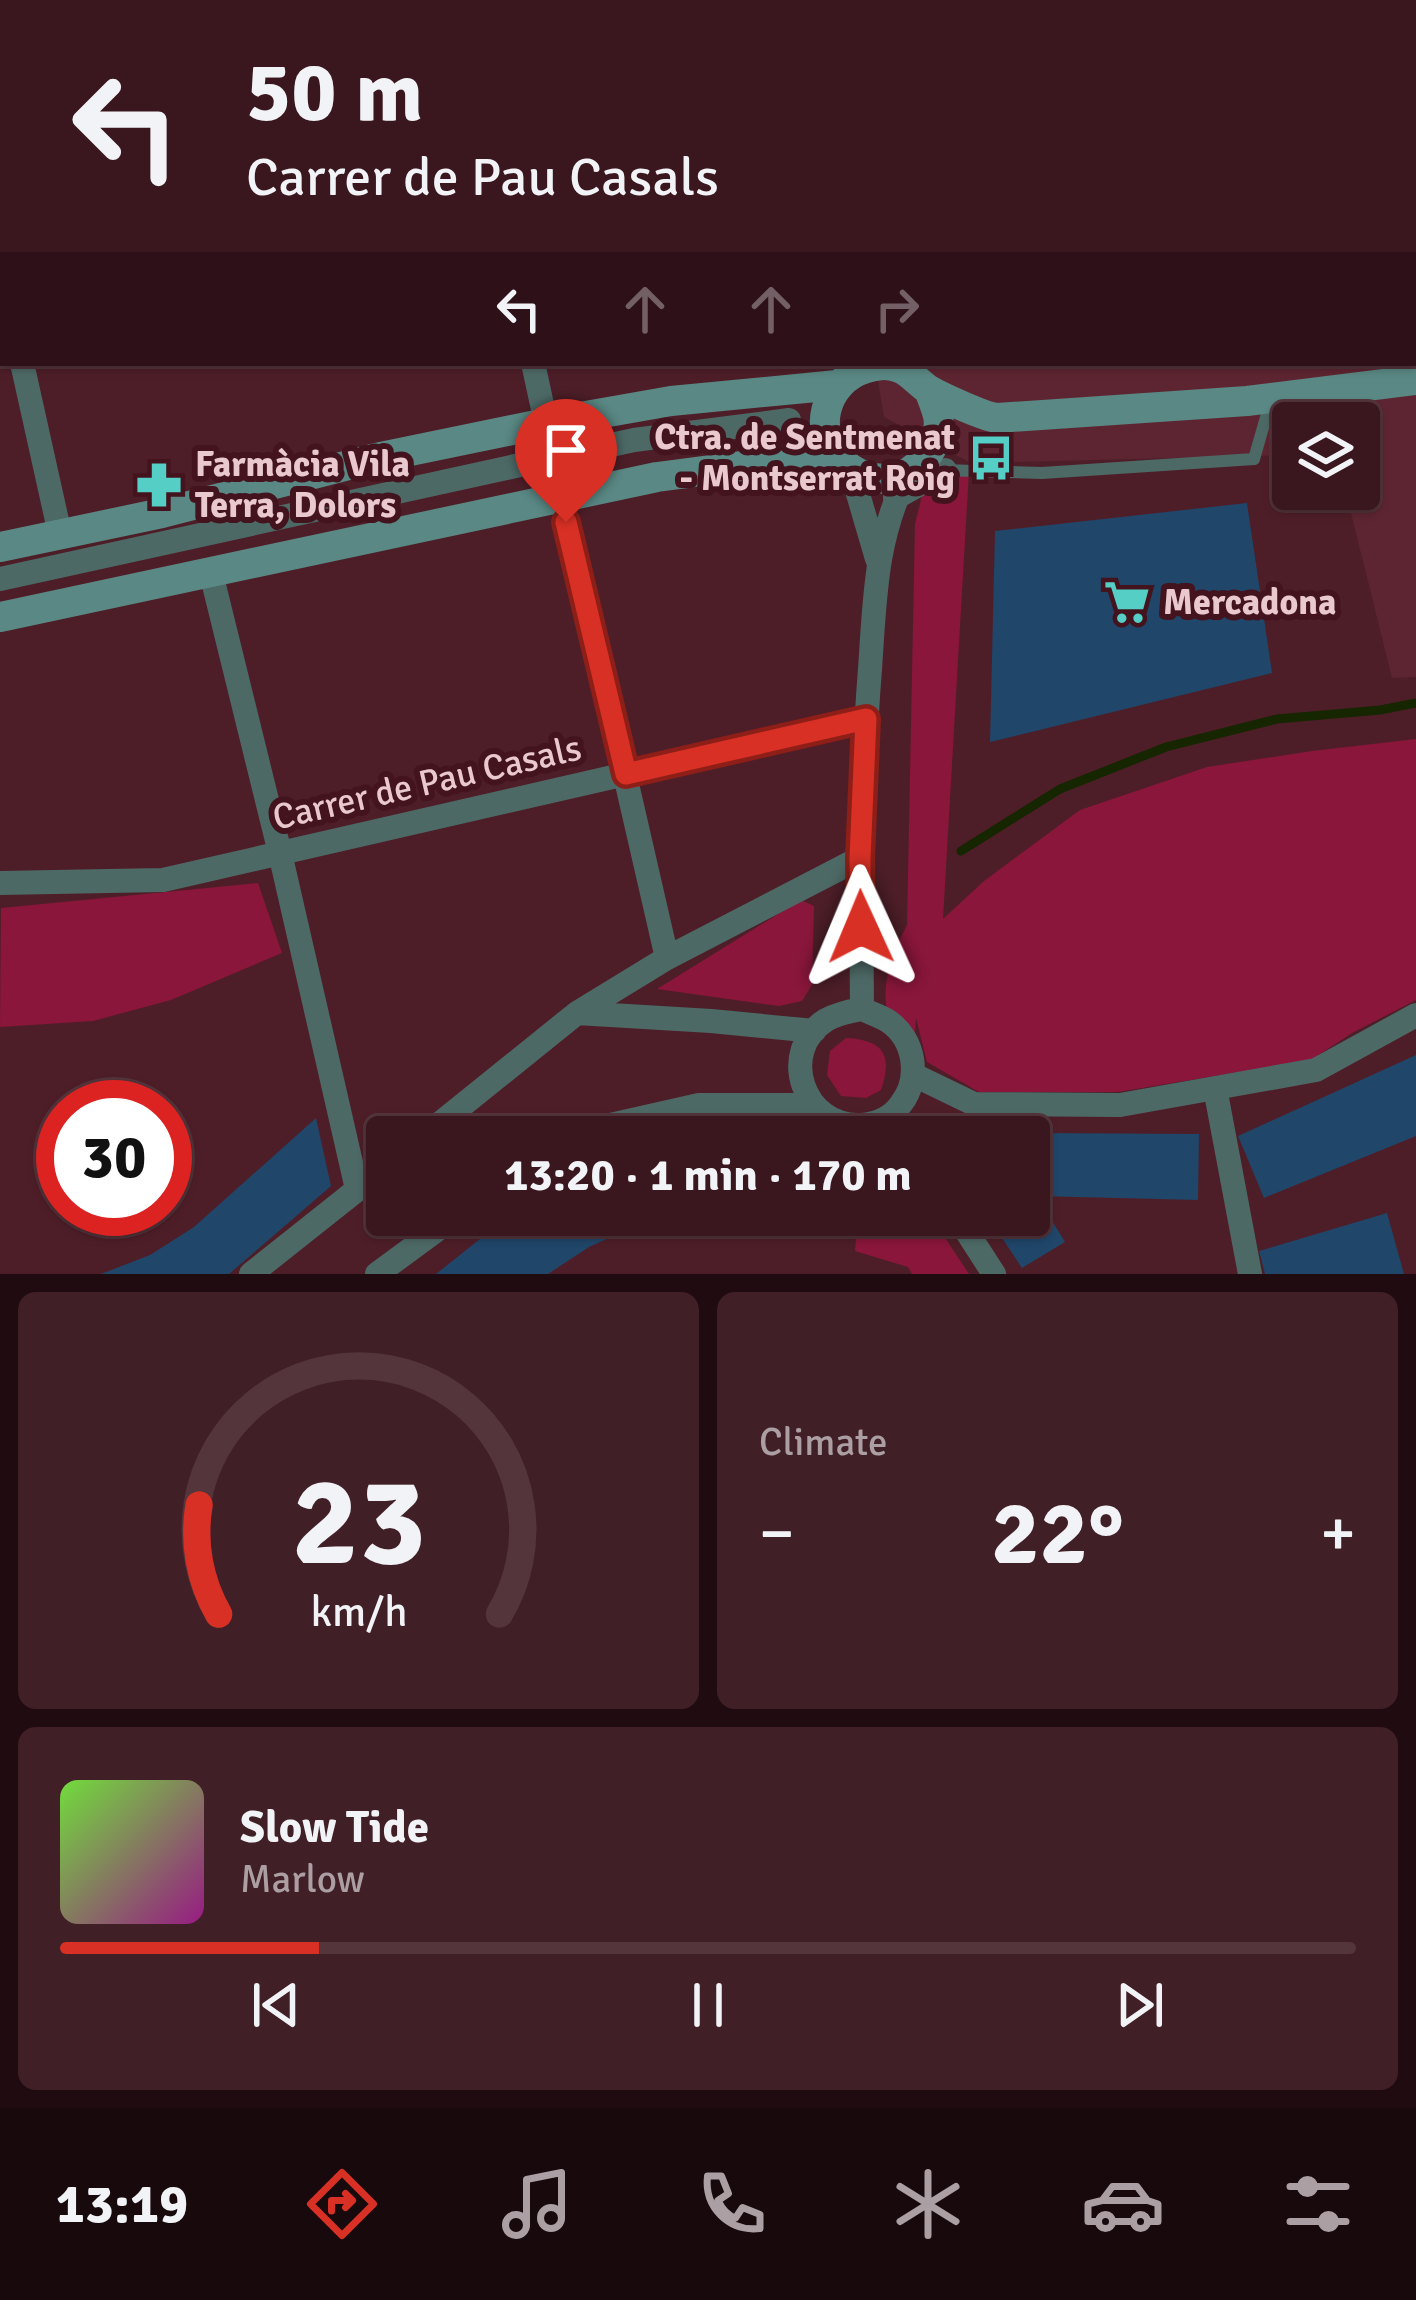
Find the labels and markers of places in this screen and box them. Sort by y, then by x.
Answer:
pin [515,399,617,522]
place label: Ctra. de Sentmenat - Montserrat Roig [654,415,955,501]
bus stop icon: Ctra. de Sentmenat - Montserrat Roig [966,433,1016,483]
place label: Farmàcia Vila Terra, Dolors [195,442,410,528]
pharmacy icon: Farmàcia Vila Terra, Dolors [134,460,184,510]
supermarket icon: Mercadona [1102,577,1152,627]
place label: Mercadona [1163,580,1336,625]

